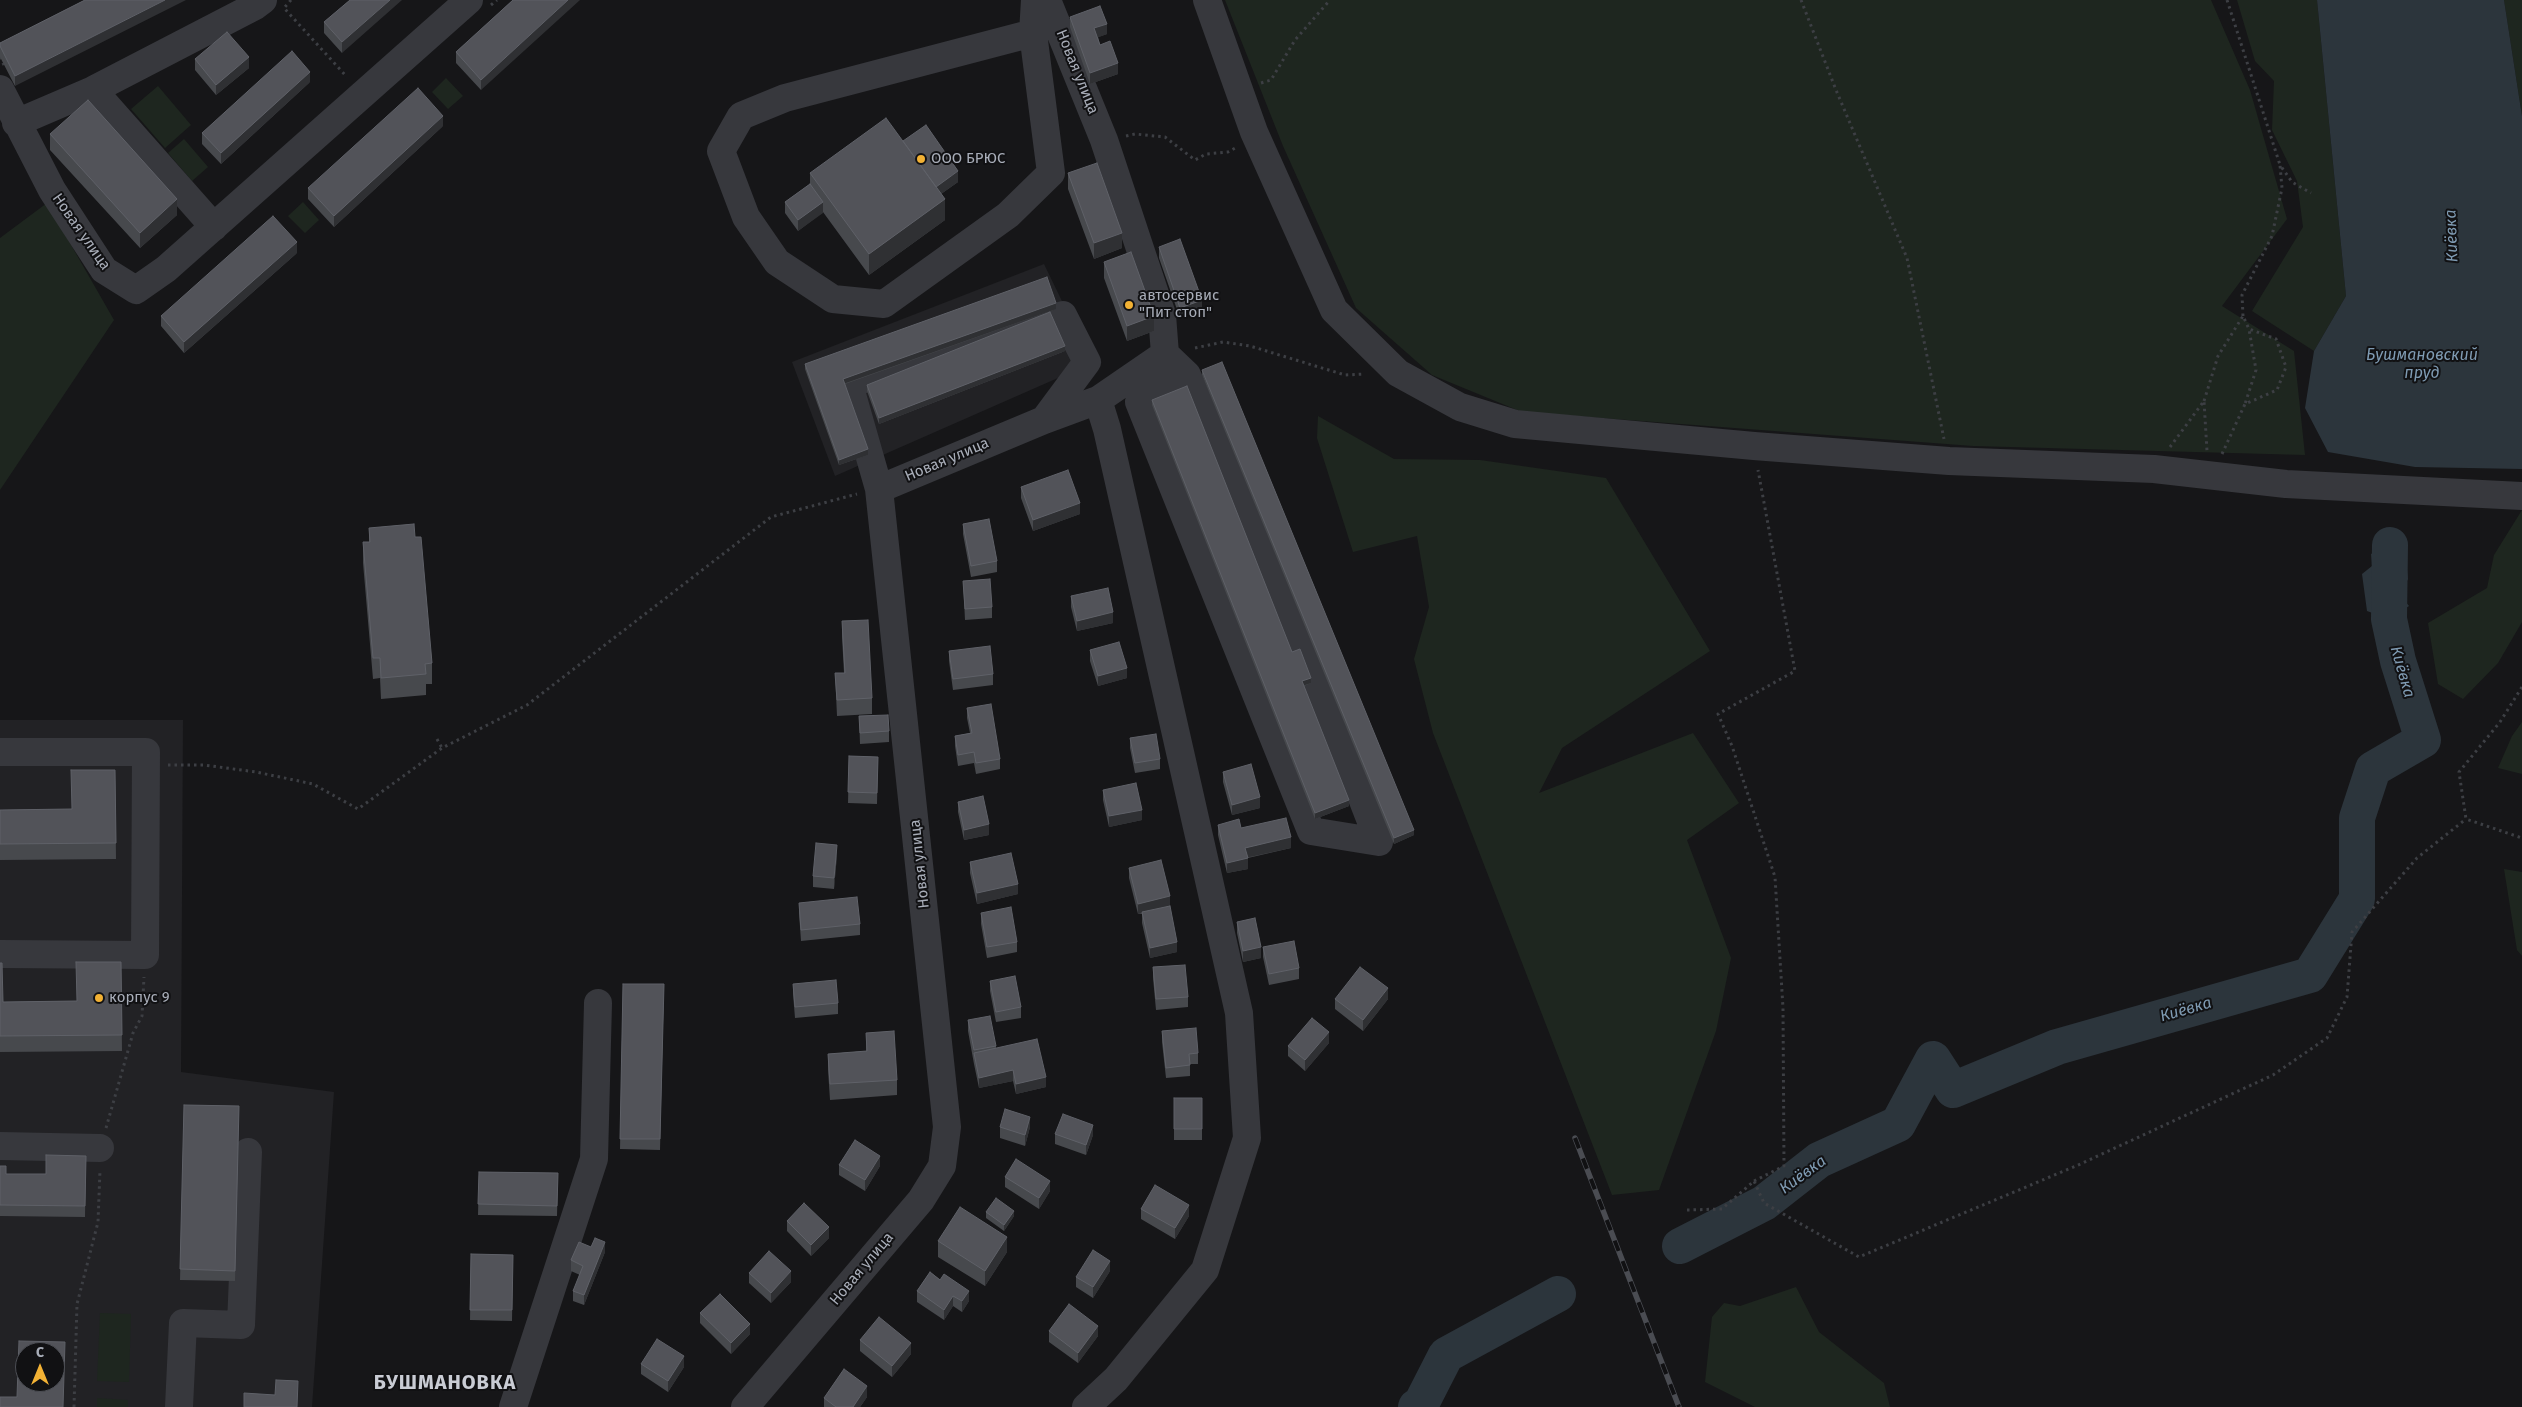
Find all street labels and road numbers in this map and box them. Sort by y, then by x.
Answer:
street label: Новая улица [1052,27,1102,117]
street label: Новая улица [48,190,114,274]
street label: Новая улица [902,434,992,486]
street label: Новая улица [906,819,934,909]
street label: Новая улица [826,1229,898,1309]

